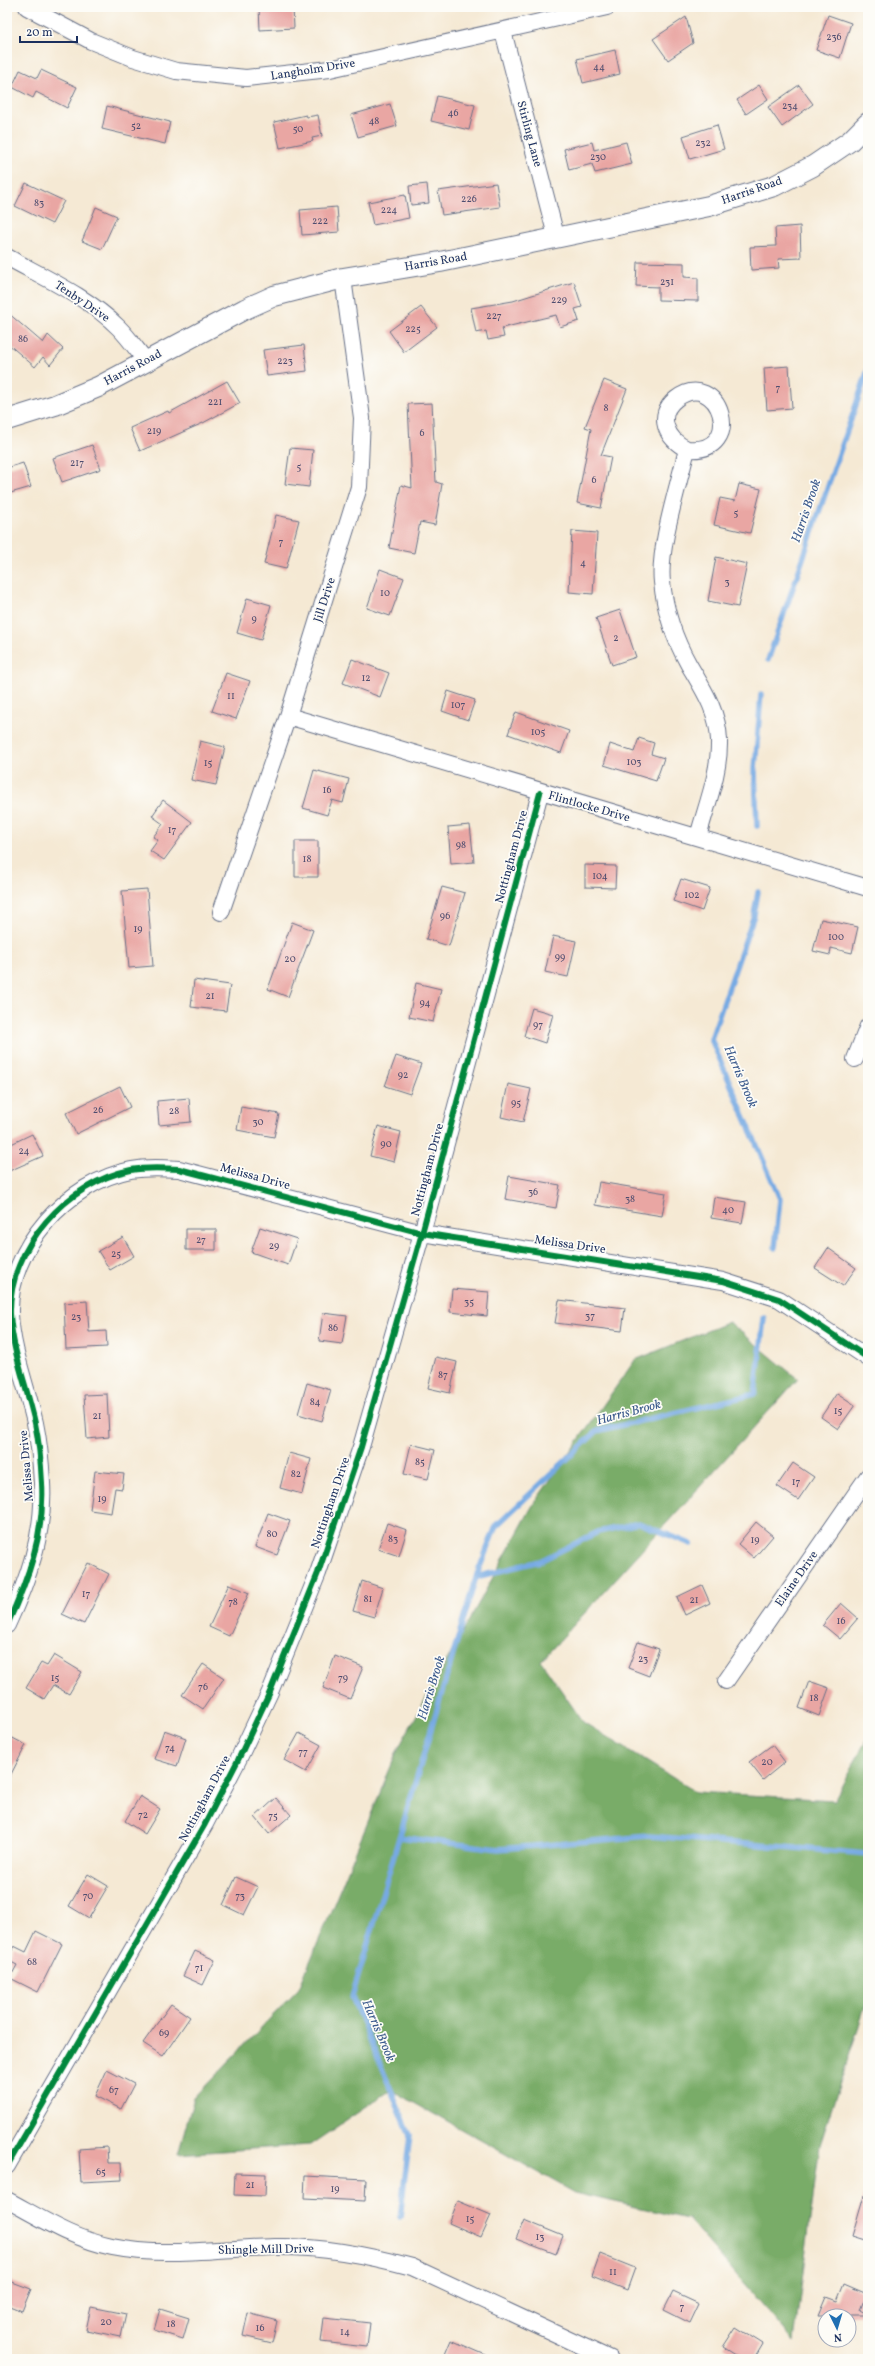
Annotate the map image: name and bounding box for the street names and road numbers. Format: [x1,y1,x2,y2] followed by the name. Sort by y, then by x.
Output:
[270,55,357,85] street label: Langholm Drive
[512,99,546,169] street label: Stirling Lane
[719,173,785,209] street label: Harris Road
[403,249,469,275] street label: Harris Road
[51,278,113,327] street label: Tenby Drive
[101,346,165,390] street label: Harris Road
[310,575,340,625] street label: Jill Drive
[546,788,632,826] street label: Flintlocke Drive
[492,808,532,905] street label: Nottingham Drive
[408,1121,448,1218] street label: Nottingham Drive
[218,1160,292,1194] street label: Melissa Drive
[533,1232,607,1258] street label: Melissa Drive
[16,1429,38,1502] street label: Melissa Drive
[308,1455,354,1551] street label: Nottingham Drive
[772,1548,822,1610] street label: Elaine Drive
[175,1753,235,1845] street label: Nottingham Drive
[218,2241,314,2259] street label: Shingle Mill Drive

